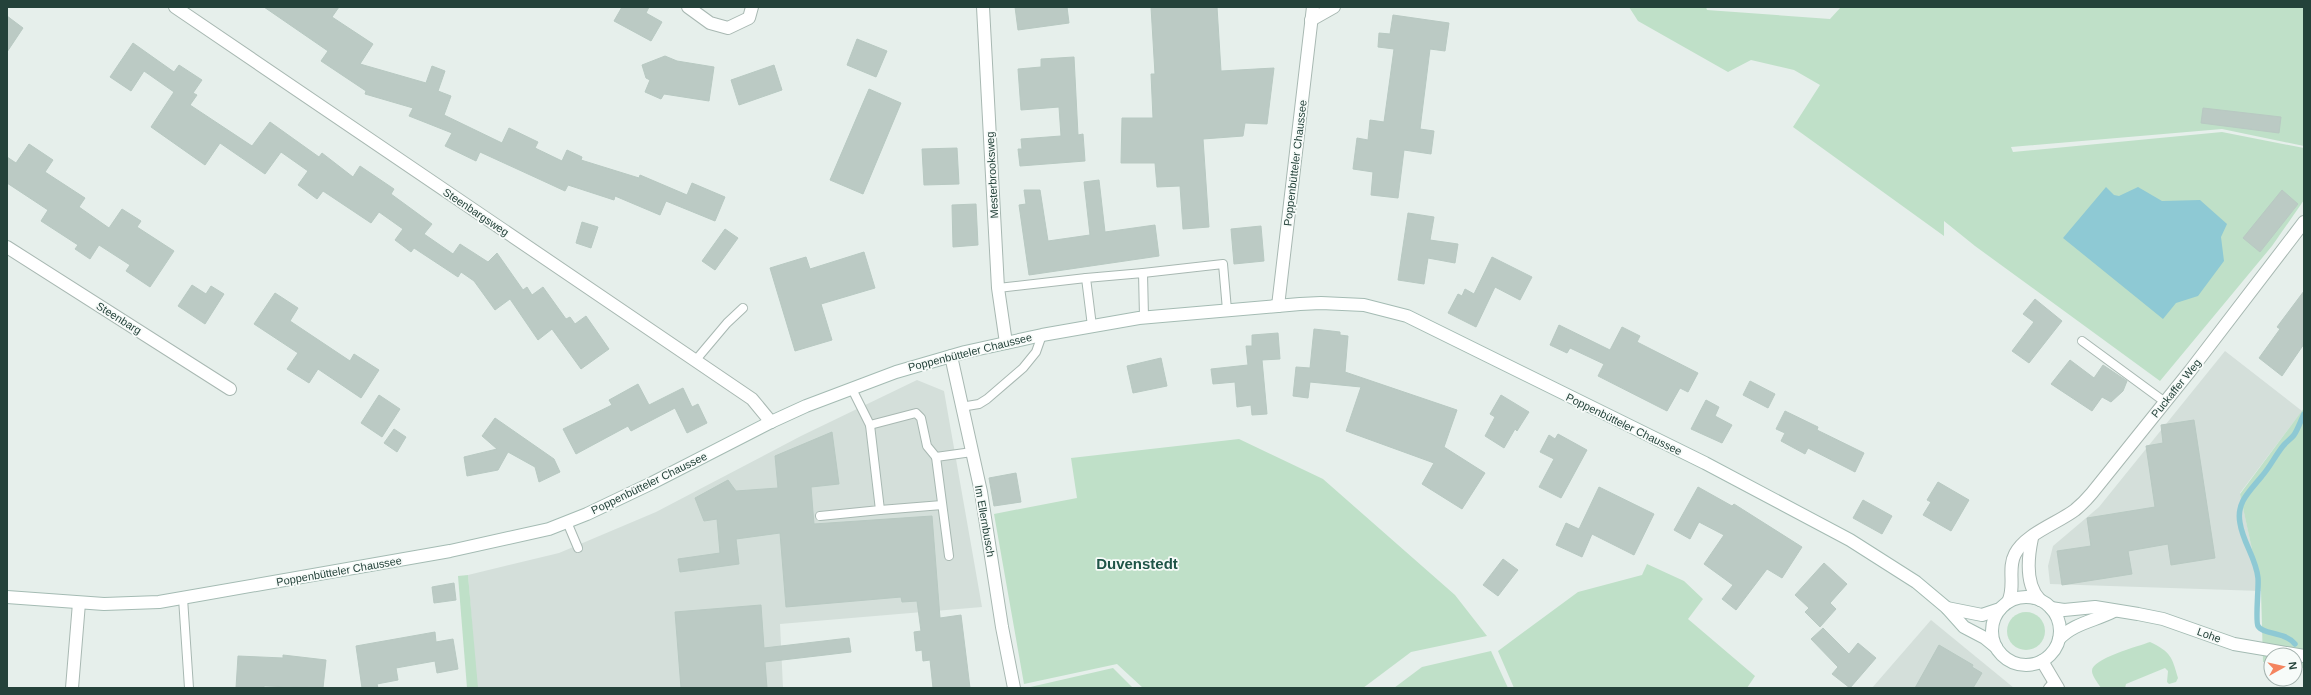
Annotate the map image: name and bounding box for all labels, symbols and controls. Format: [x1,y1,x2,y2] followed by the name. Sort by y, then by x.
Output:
[1281,99,1309,227] street label: Poppenbütteler Chaussee
[984,131,1000,219] street label: Mesterbrooksweg
[441,186,511,238] street label: Steenbargsweg
[94,299,144,337] street label: Steenbarg
[907,331,1033,373] street label: Poppenbütteler Chaussee
[2149,356,2203,420] street label: Puckaffer Weg
[1564,391,1684,457] street label: Poppenbütteler Chaussee
[589,450,709,516] street label: Poppenbütteler Chaussee
[973,484,997,558] street label: Im Ellernbusch
[275,554,403,588] street label: Poppenbütteler Chaussee
[1096,555,1178,572] district label: Duvenstedt
[2195,625,2223,645] street label: Lohe
[2263,647,2303,687] north arrow
[2286,661,2299,670] text: N

